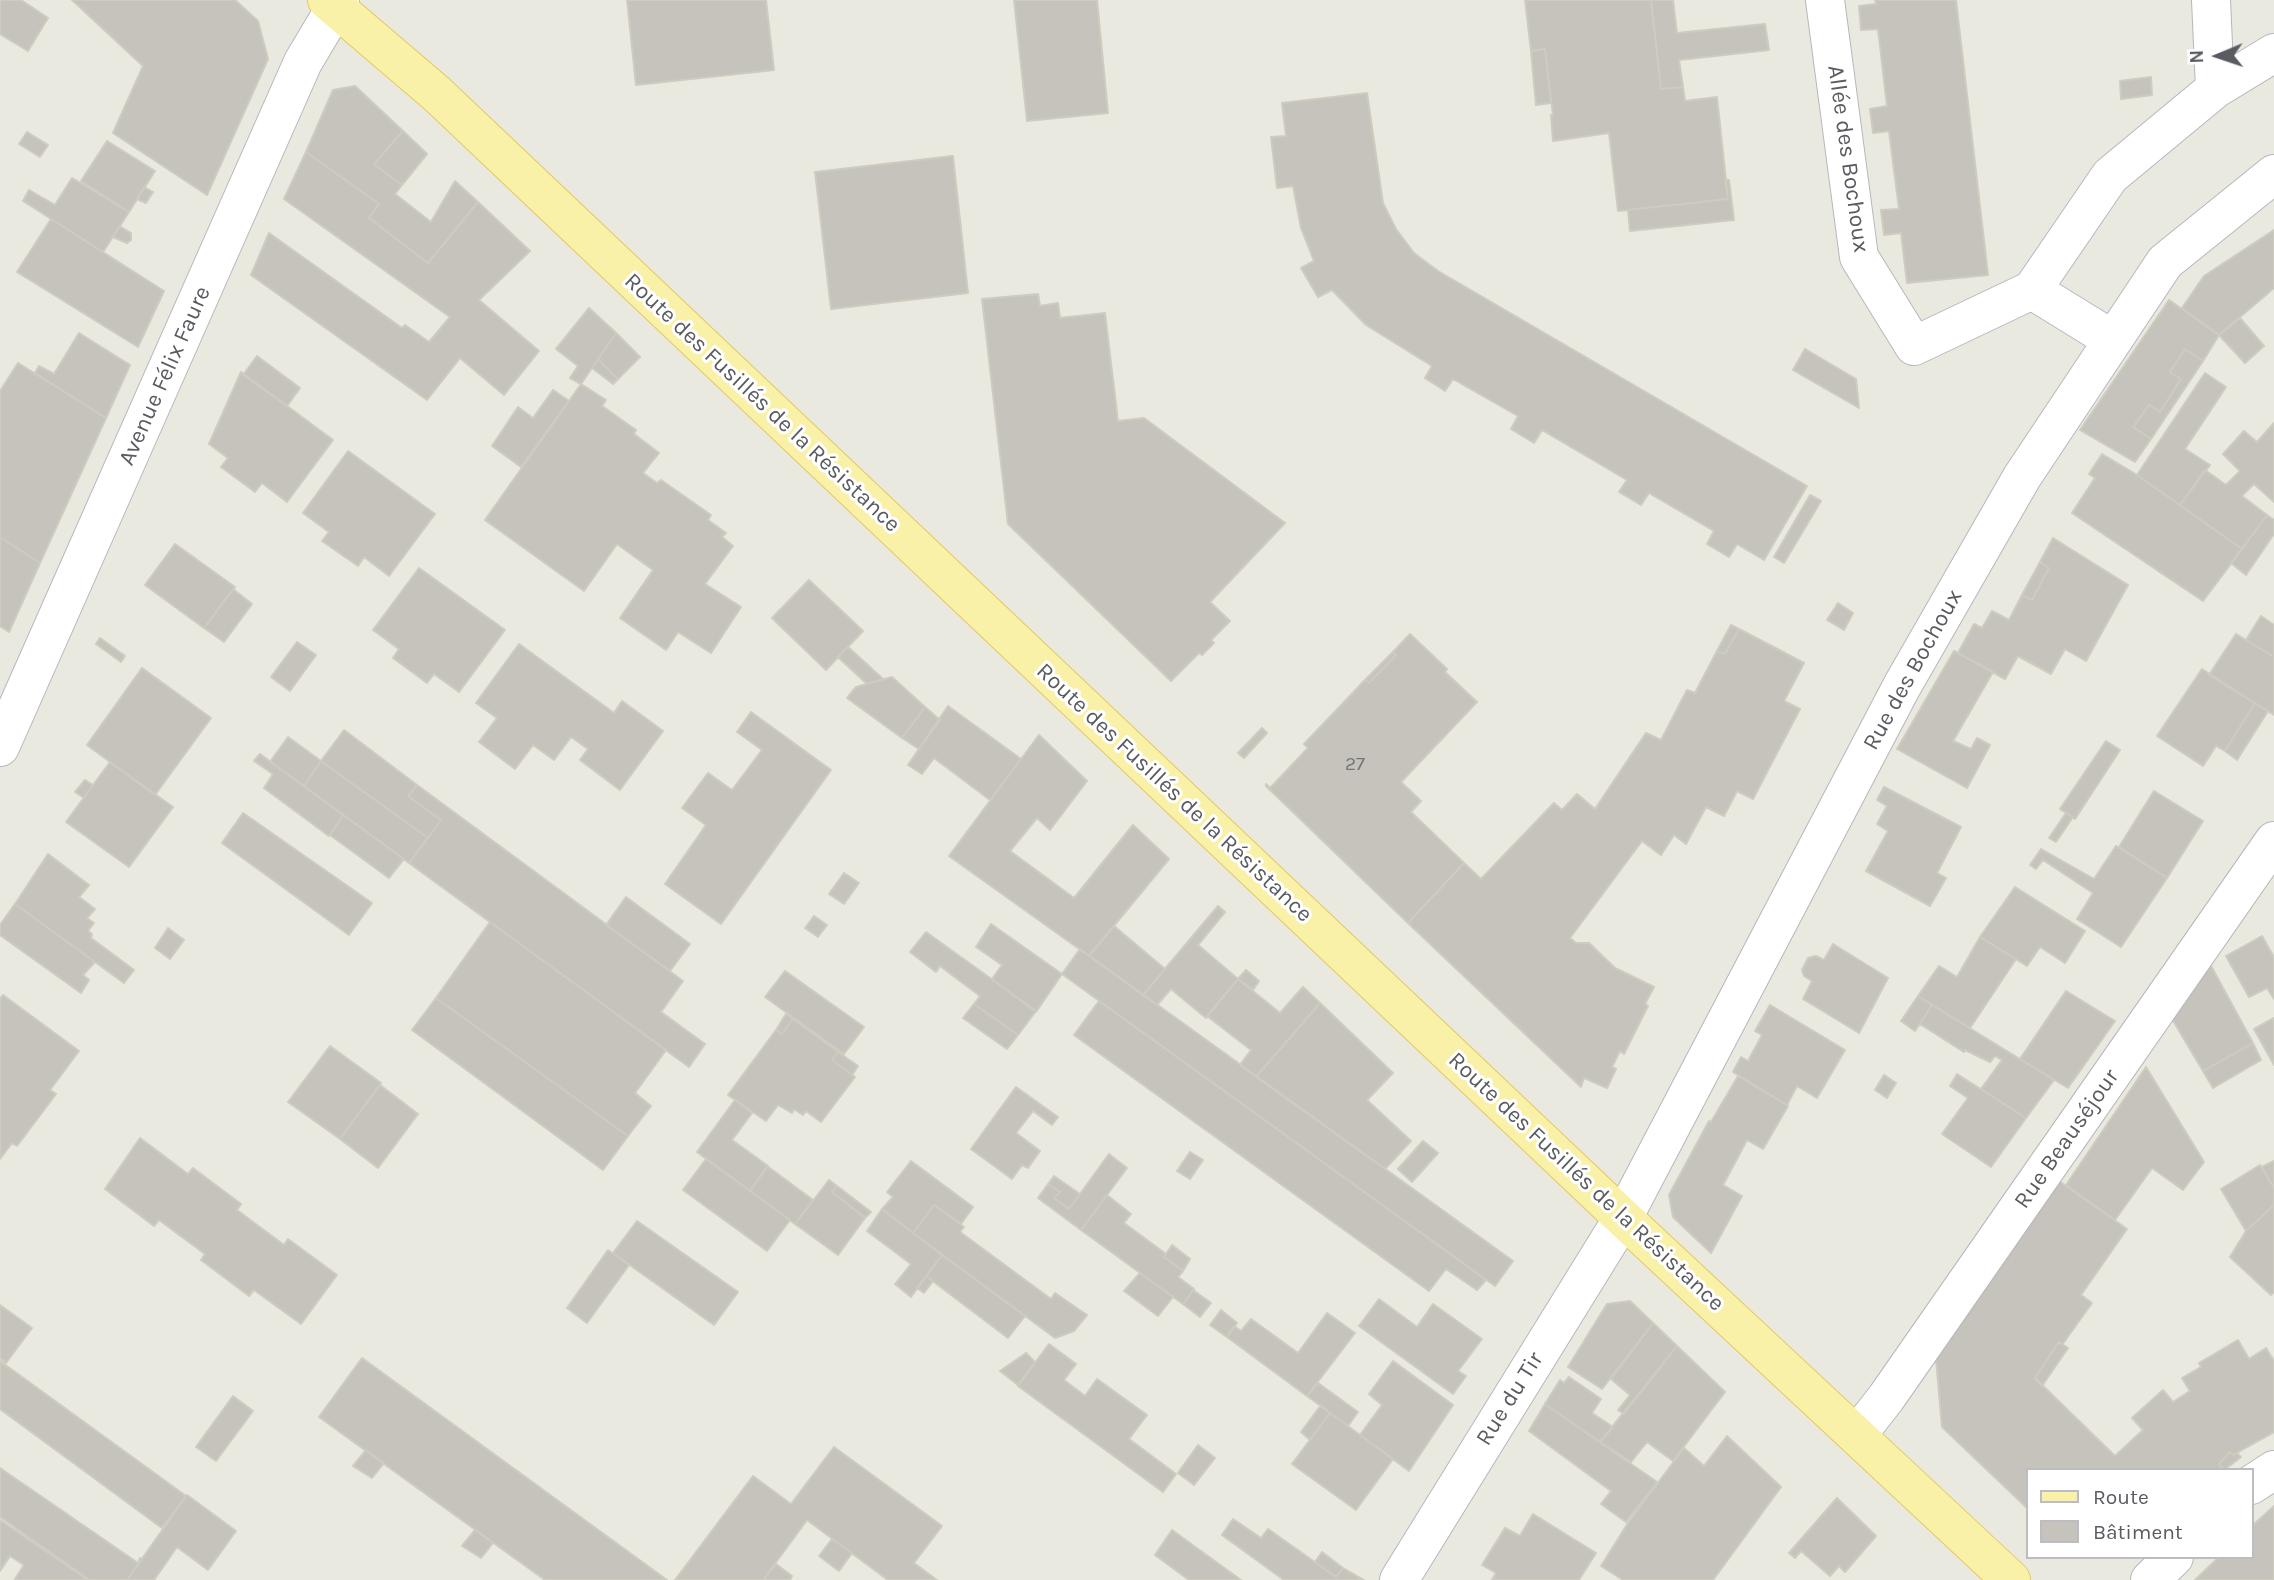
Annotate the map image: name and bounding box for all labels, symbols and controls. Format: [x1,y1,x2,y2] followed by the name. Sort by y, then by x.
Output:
[2183,21,2253,91] north arrow
[2186,50,2208,64] text: N
[1821,63,1875,255] street label: Allée des Bochoux
[618,268,906,538] street label: Route des Fusillés de la Résistance
[113,282,217,470] street label: Avenue Félix Faure
[1858,585,1968,755] street label: Rue des Bochoux
[1030,658,1318,928] street label: Route des Fusillés de la Résistance
[1345,754,1365,776] house number: 27
[1442,1047,1730,1317] street label: Route des Fusillés de la Résistance
[2009,1064,2125,1214] street label: Rue Beauséjour
[1470,1347,1550,1451] street label: Rue du Tir
[2025,1468,2253,1559] legend
[2093,1485,2149,1509] text: Route
[2093,1520,2183,1544] text: Bâtiment

